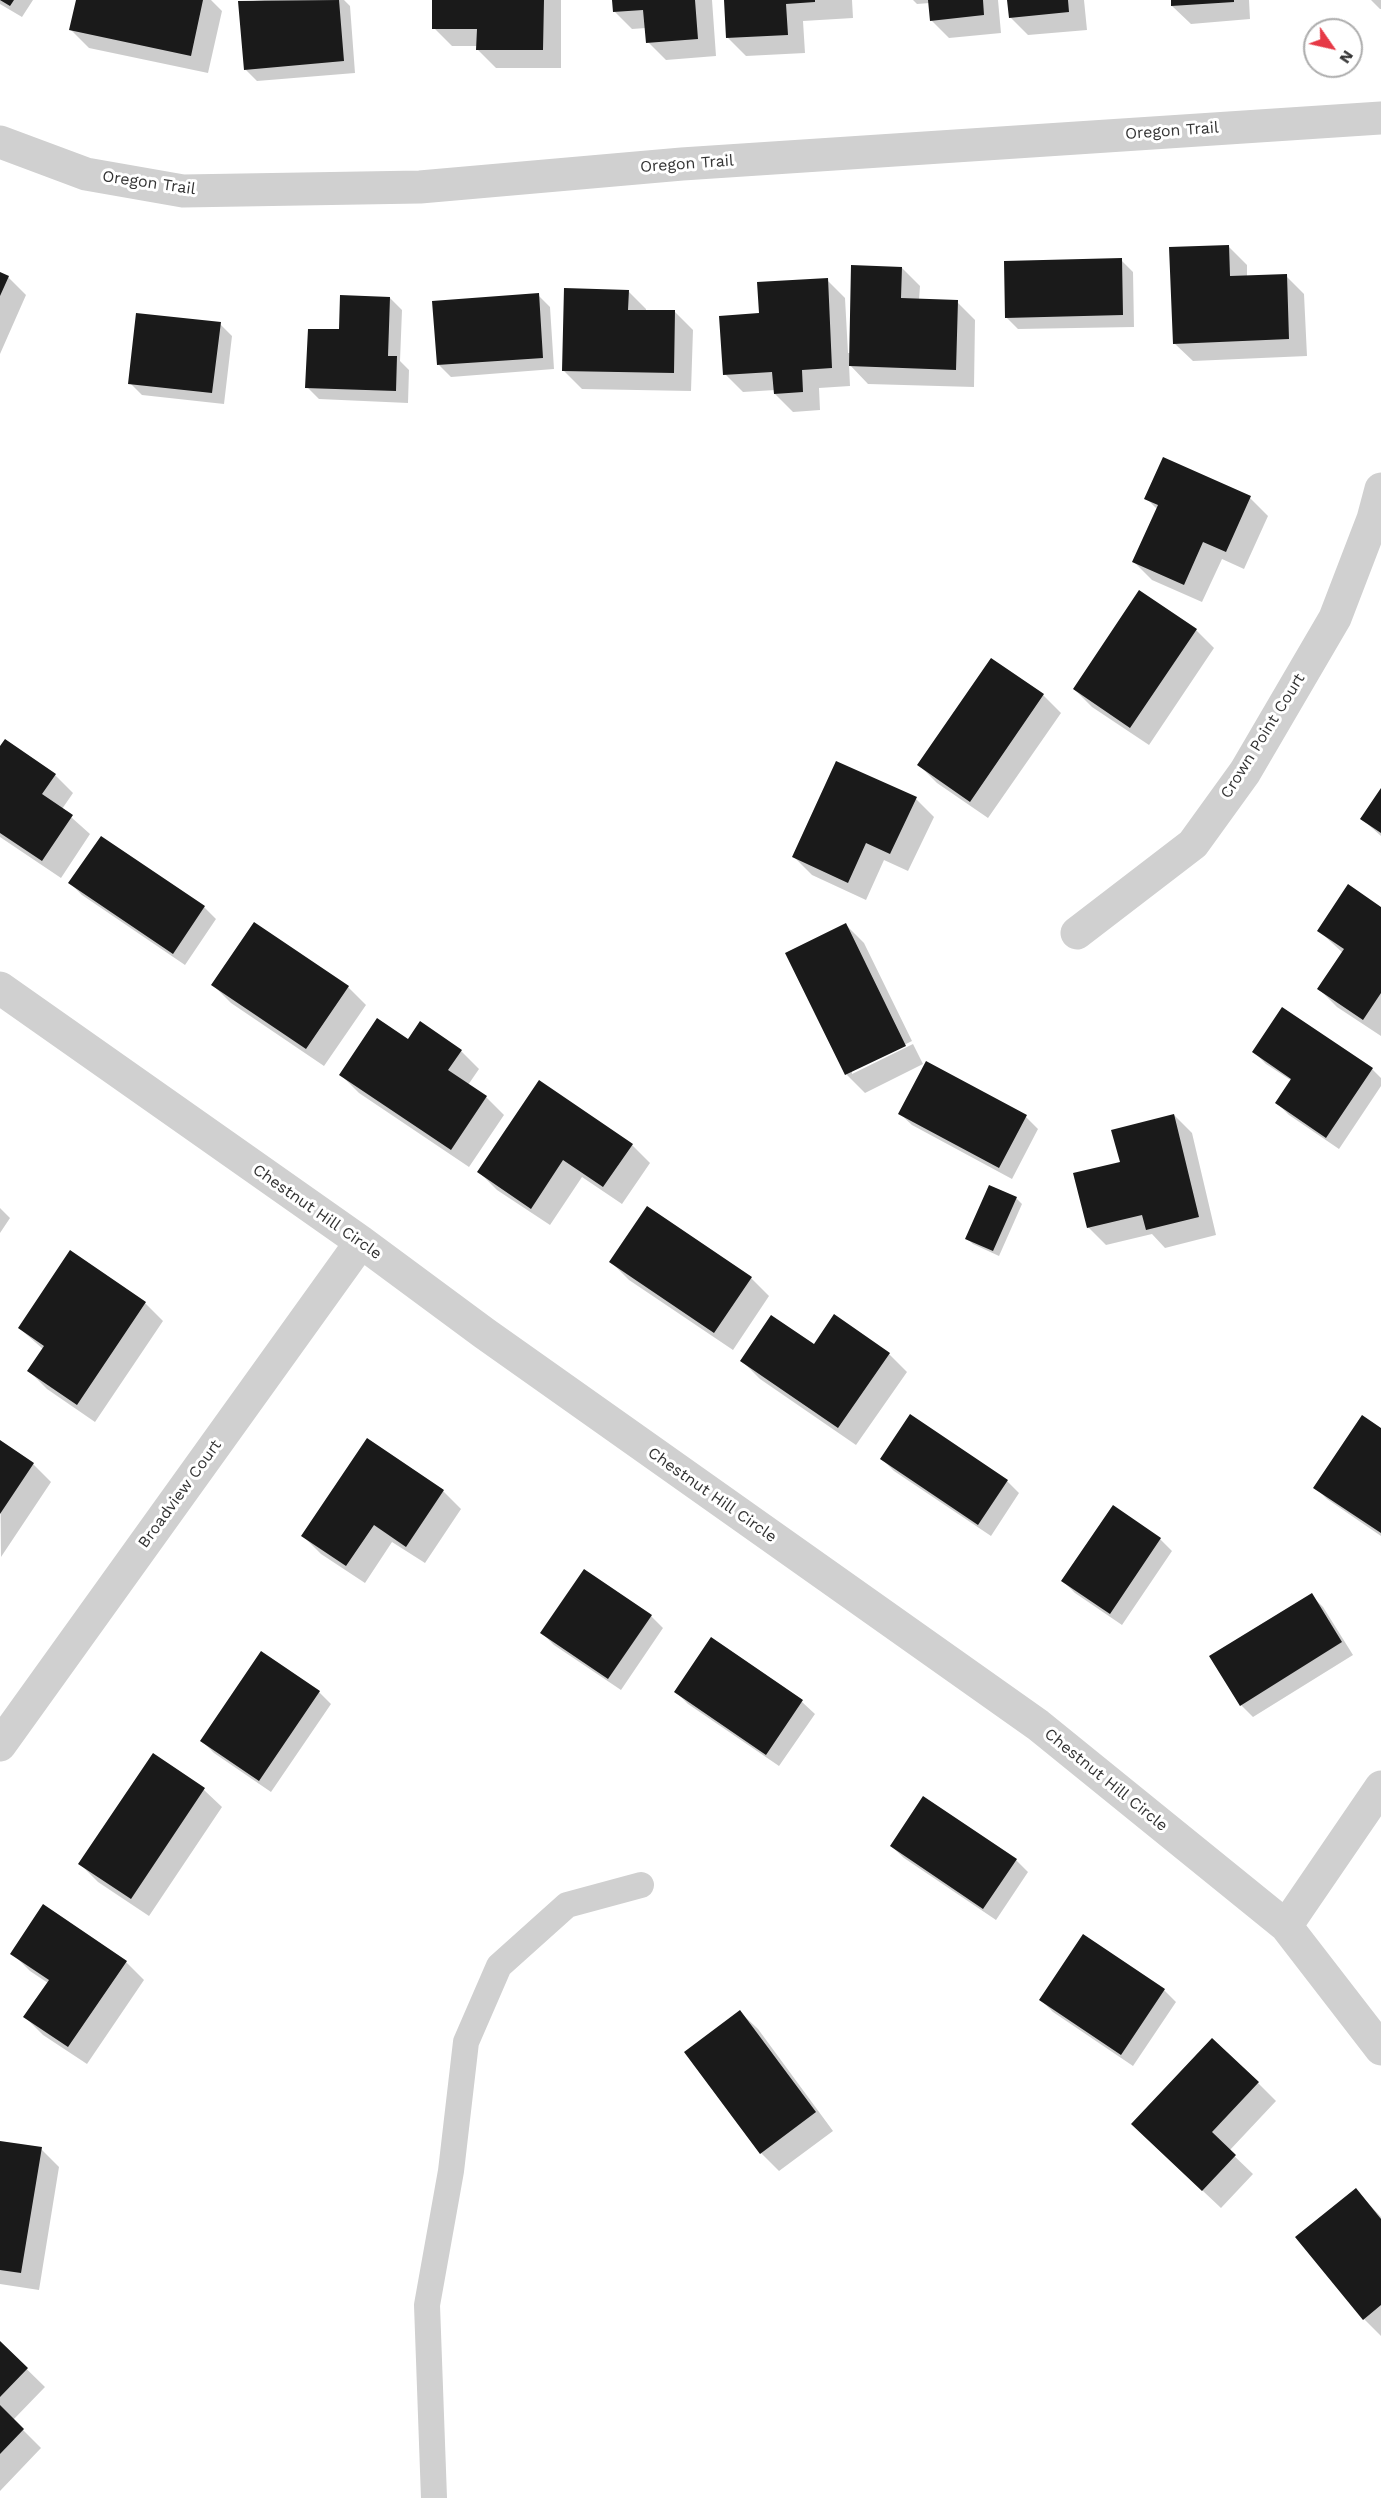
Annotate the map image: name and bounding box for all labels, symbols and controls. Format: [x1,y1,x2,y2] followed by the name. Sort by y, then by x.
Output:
[1303,18,1363,78] north arrow
[1335,47,1358,67] text: N
[1124,118,1220,144] street label: Oregon Trail
[639,151,735,177] street label: Oregon Trail
[101,167,197,199] street label: Oregon Trail
[1217,670,1309,802] street label: Crown Point Court
[249,1160,385,1264] street label: Chestnut Hill Circle
[134,1436,226,1552] street label: Broadview Court
[644,1443,780,1547] street label: Chestnut Hill Circle
[1040,1724,1172,1836] street label: Chestnut Hill Circle

